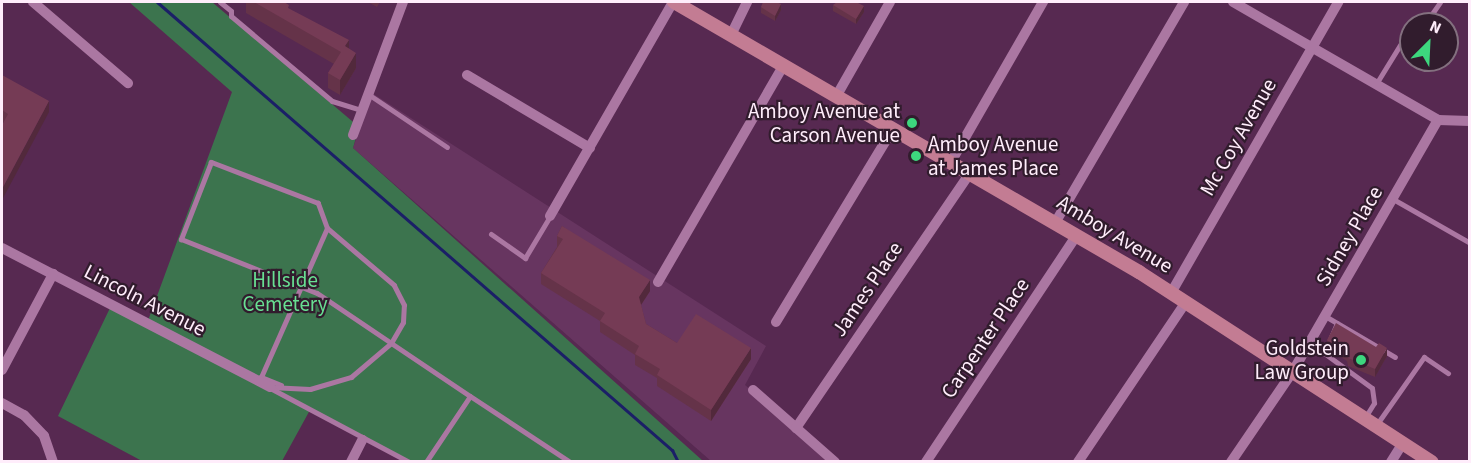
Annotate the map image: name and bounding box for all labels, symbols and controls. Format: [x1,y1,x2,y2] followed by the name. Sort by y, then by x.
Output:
[1399,12,1459,72] north arrow
[1426,15,1445,40] text: N
[1194,74,1282,200] street label: Mc Coy Avenue
[748,98,900,148] place label: Amboy Avenue at Carson Avenue
[905,116,919,130] marker: Amboy Avenue at Carson Avenue
[928,131,1058,181] place label: Amboy Avenue at James Place
[909,149,923,163] marker: Amboy Avenue at James Place
[1310,181,1388,291] street label: Sidney Place
[1053,190,1177,278] street label: Amboy Avenue
[826,237,908,341] street label: James Place
[80,259,210,341] street label: Lincoln Avenue
[243,267,327,317] park label: Hillside Cemetery
[936,273,1034,403] street label: Carpenter Place
[1254,335,1349,385] place label: Goldstein Law Group
[1354,353,1368,367] marker: Goldstein Law Group

